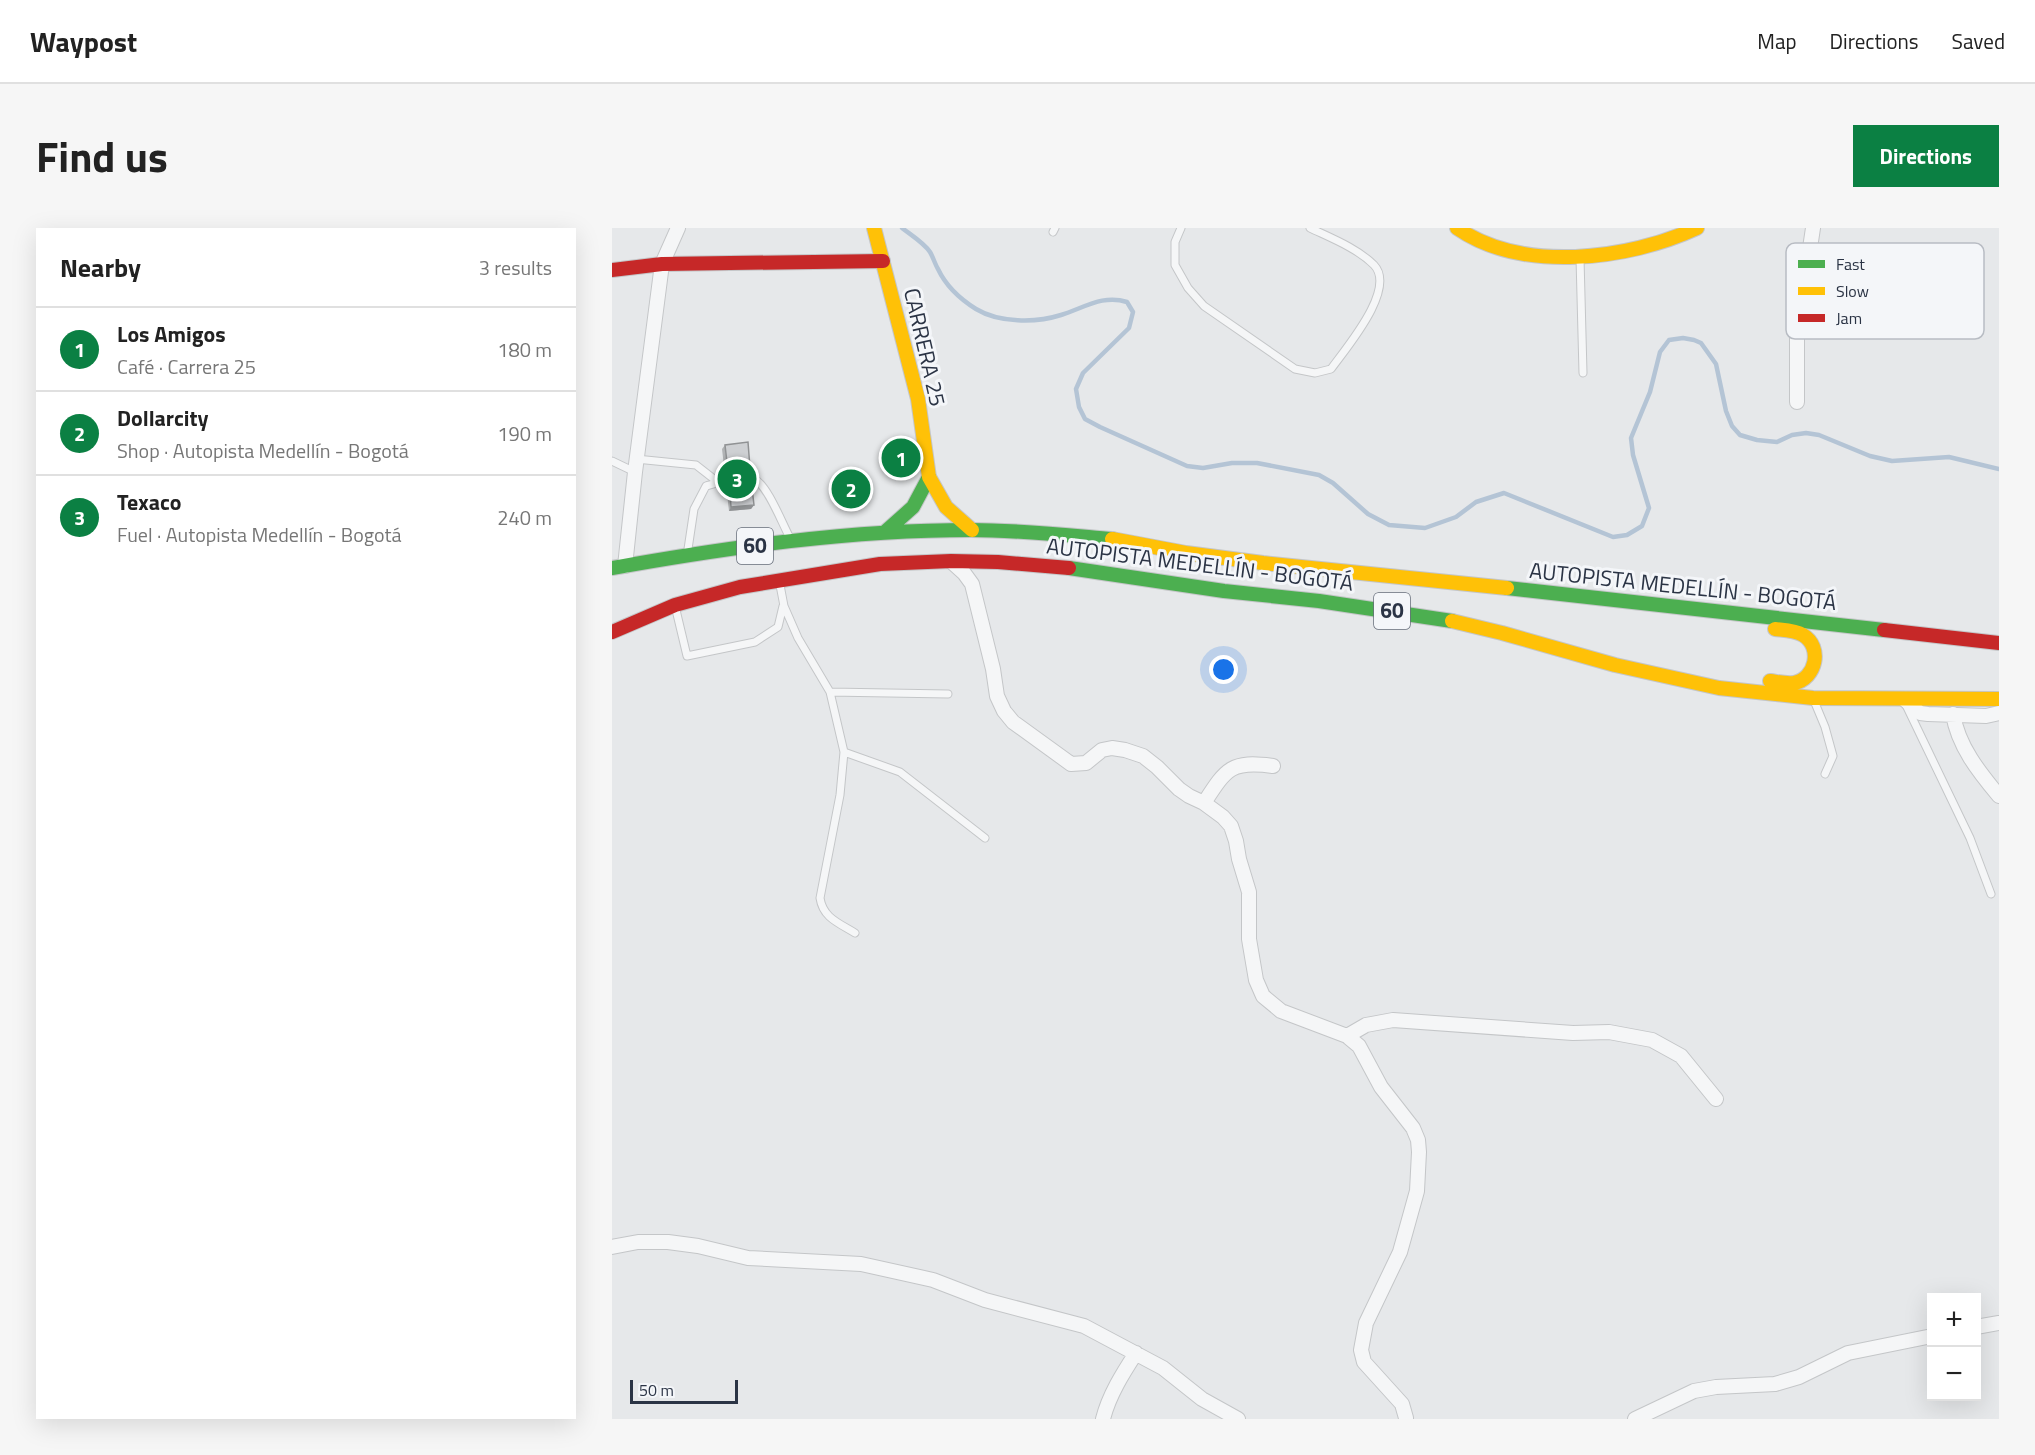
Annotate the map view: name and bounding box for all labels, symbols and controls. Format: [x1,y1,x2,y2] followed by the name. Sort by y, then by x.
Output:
[30,20,137,63] text: Waypost
[1757,25,1797,57] text: Map
[1830,25,1919,57] text: Directions
[1952,25,2005,57] text: Saved
[36,124,168,188] text: Find us
[1853,125,1999,187] button: Directions
[1786,243,1984,339] legend
[60,248,141,287] text: Nearby
[479,252,552,283] text: 3 results
[1836,252,1865,276] text: Fast
[1836,279,1869,303] text: Slow
[895,285,955,409] street label: CARRERA 25
[1836,306,1862,330] text: Jam
[117,317,226,351] text: Los Amigos
[74,334,85,365] text: 1
[497,334,552,365] text: 180 m
[117,351,256,382] text: Café · Carrera 25
[117,401,209,435] text: Dollarcity
[74,418,85,449] text: 2
[497,418,552,449] text: 190 m
[117,435,409,466] text: Shop · Autopista Medellín - Bogotá
[882,436,920,480] pin: 1
[718,456,756,502] pin: 3
[832,466,870,512] pin: 2
[117,485,181,519] text: Texaco
[74,502,85,533] text: 3
[497,502,552,533] text: 240 m
[117,519,402,550] text: Fuel · Autopista Medellín - Bogotá
[737,528,773,564] road number: 60
[1045,528,1355,600] street label: AUTOPISTA MEDELLÍN - BOGOTÁ
[1528,553,1838,619] street label: AUTOPISTA MEDELLÍN - BOGOTÁ
[1374,593,1410,629] road number: 60
[1209,655,1238,684] your location
[1927,1293,1981,1401] map controls
[1927,1293,1981,1347] button: +
[1927,1347,1981,1401] button: −
[630,1377,738,1404] scale bar
[639,1378,674,1402] text: 50 m

